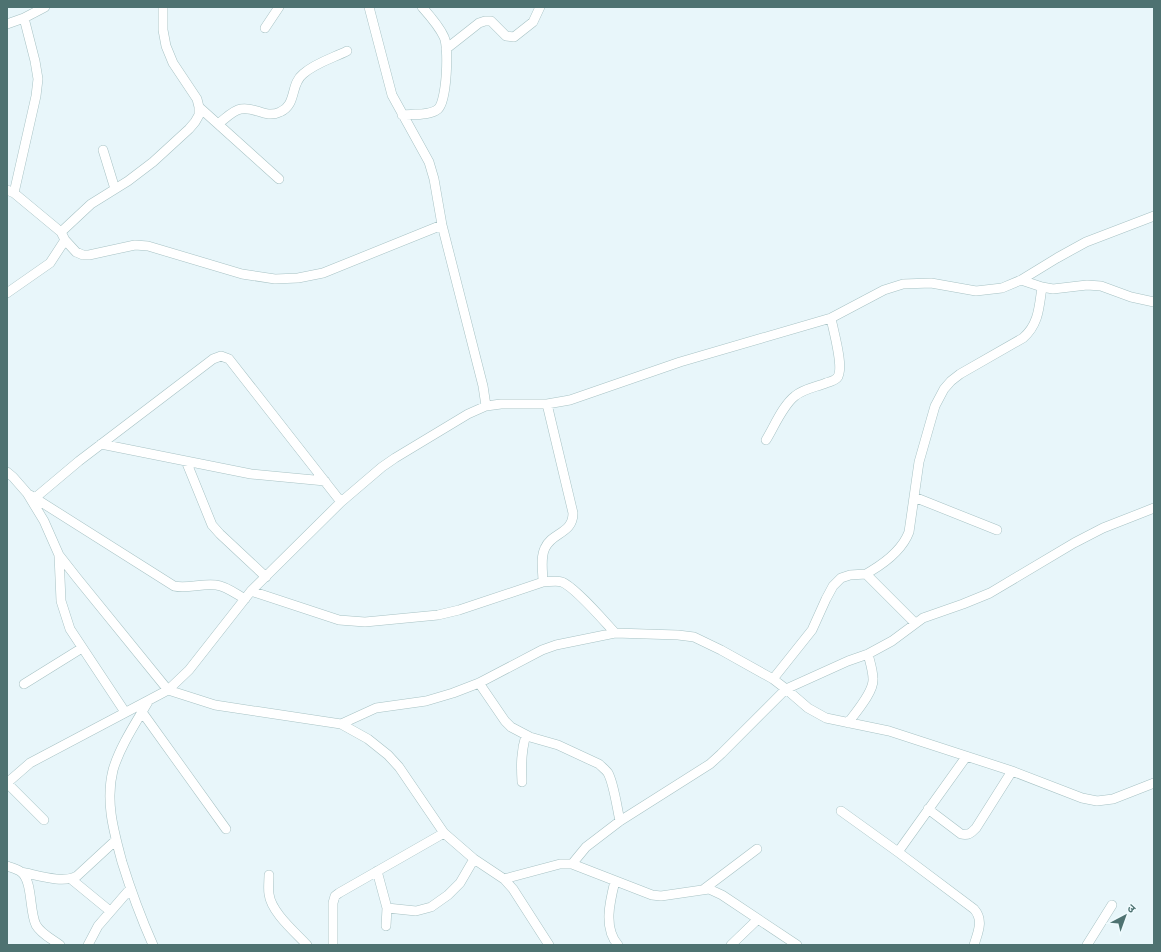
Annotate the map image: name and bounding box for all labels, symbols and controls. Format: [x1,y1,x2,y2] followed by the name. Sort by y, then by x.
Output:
[1105,896,1145,936] north arrow
[1125,901,1139,916] text: उ

